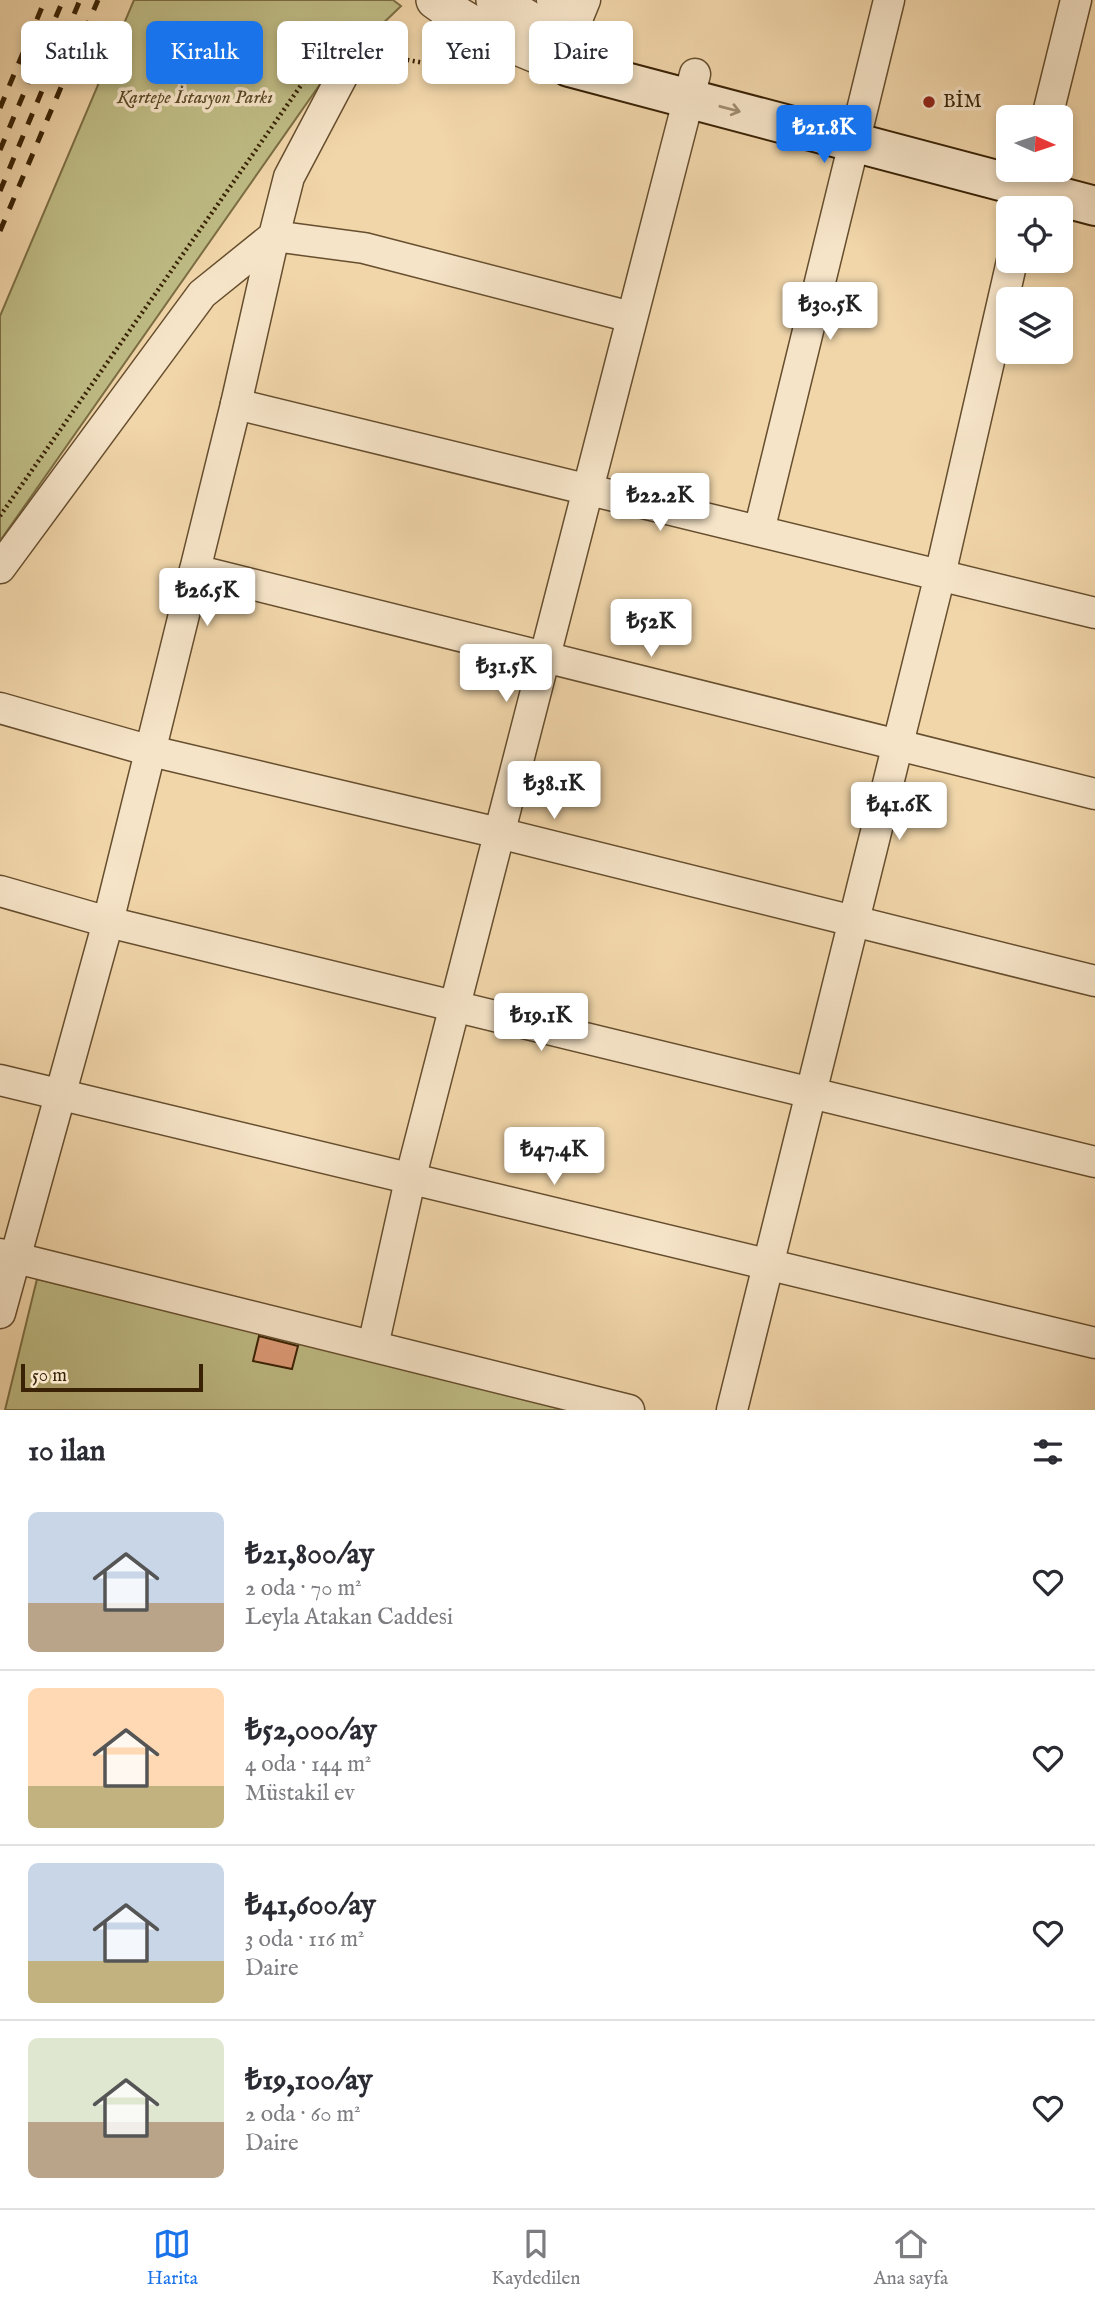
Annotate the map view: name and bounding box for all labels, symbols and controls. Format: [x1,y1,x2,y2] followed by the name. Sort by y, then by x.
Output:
[21,21,132,84] chip: Satılık
[146,21,263,84] chip: Kiralık
[277,21,408,84] chip: Filtreler
[422,21,515,84] chip: Yeni
[529,21,633,84] chip: Daire
[116,85,273,110] park label: Kartepe İstasyon Parkı
[943,90,982,114] place label: BİM
[921,94,937,110] marker: BİM
[718,103,741,116] one-way arrow
[996,105,1073,182] north arrow
[996,105,1073,364] map controls
[767,106,881,165] pin: ₺21.8K
[792,113,856,142] text: ₺21.8K
[996,196,1073,273] button: locate
[773,282,887,342] pin: ₺30.5K
[996,287,1073,364] button: layers
[799,290,861,319] text: ₺30.5K
[603,474,717,533] pin: ₺22.2K
[626,481,694,510] text: ₺22.2K
[150,568,264,628] pin: ₺26.5K
[175,576,239,605] text: ₺26.5K
[610,600,692,659] pin: ₺52K
[627,607,675,636] text: ₺52K
[449,644,563,704] pin: ₺31.5K
[476,652,536,681] text: ₺31.5K
[497,762,611,821] pin: ₺38.1K
[524,769,584,798] text: ₺38.1K
[842,782,956,842] pin: ₺41.6K
[867,790,931,819] text: ₺41.6K
[484,993,598,1053] pin: ₺19.1K
[510,1001,572,1030] text: ₺19.1K
[497,1128,611,1187] pin: ₺47.4K
[520,1135,588,1164] text: ₺47.4K
[21,1361,203,1393] scale bar
[32,1364,67,1388] text: 50 m
[28,1433,106,1471] text: 10 ilan
[1029,1433,1067,1471] icon: filters
[245,1536,374,1574] text: ₺21,800/ay
[84,1540,168,1624] icon: home
[1029,1563,1067,1601] icon: heart
[245,1574,362,1603] text: 2 oda · 70 m²
[245,1603,453,1632] text: Leyla Atakan Caddesi
[245,1712,377,1750] text: ₺52,000/ay
[84,1716,168,1800] icon: home
[1029,1739,1067,1777] icon: heart
[245,1750,371,1779] text: 4 oda · 144 m²
[245,1779,355,1808] text: Müstakil ev
[245,1887,376,1925] text: ₺41,600/ay
[84,1891,168,1975] icon: home
[1029,1914,1067,1952] icon: heart
[245,1925,364,1954] text: 3 oda · 116 m²
[245,1954,299,1983] text: Daire
[245,2062,373,2100] text: ₺19,100/ay
[84,2066,168,2150] icon: home
[1029,2089,1067,2127] icon: heart
[245,2100,361,2129] text: 2 oda · 60 m²
[245,2129,299,2158] text: Daire
[147,2225,198,2291] tab: Harita
[492,2225,580,2291] tab: Kaydedilen
[874,2225,948,2291] tab: Ana sayfa

